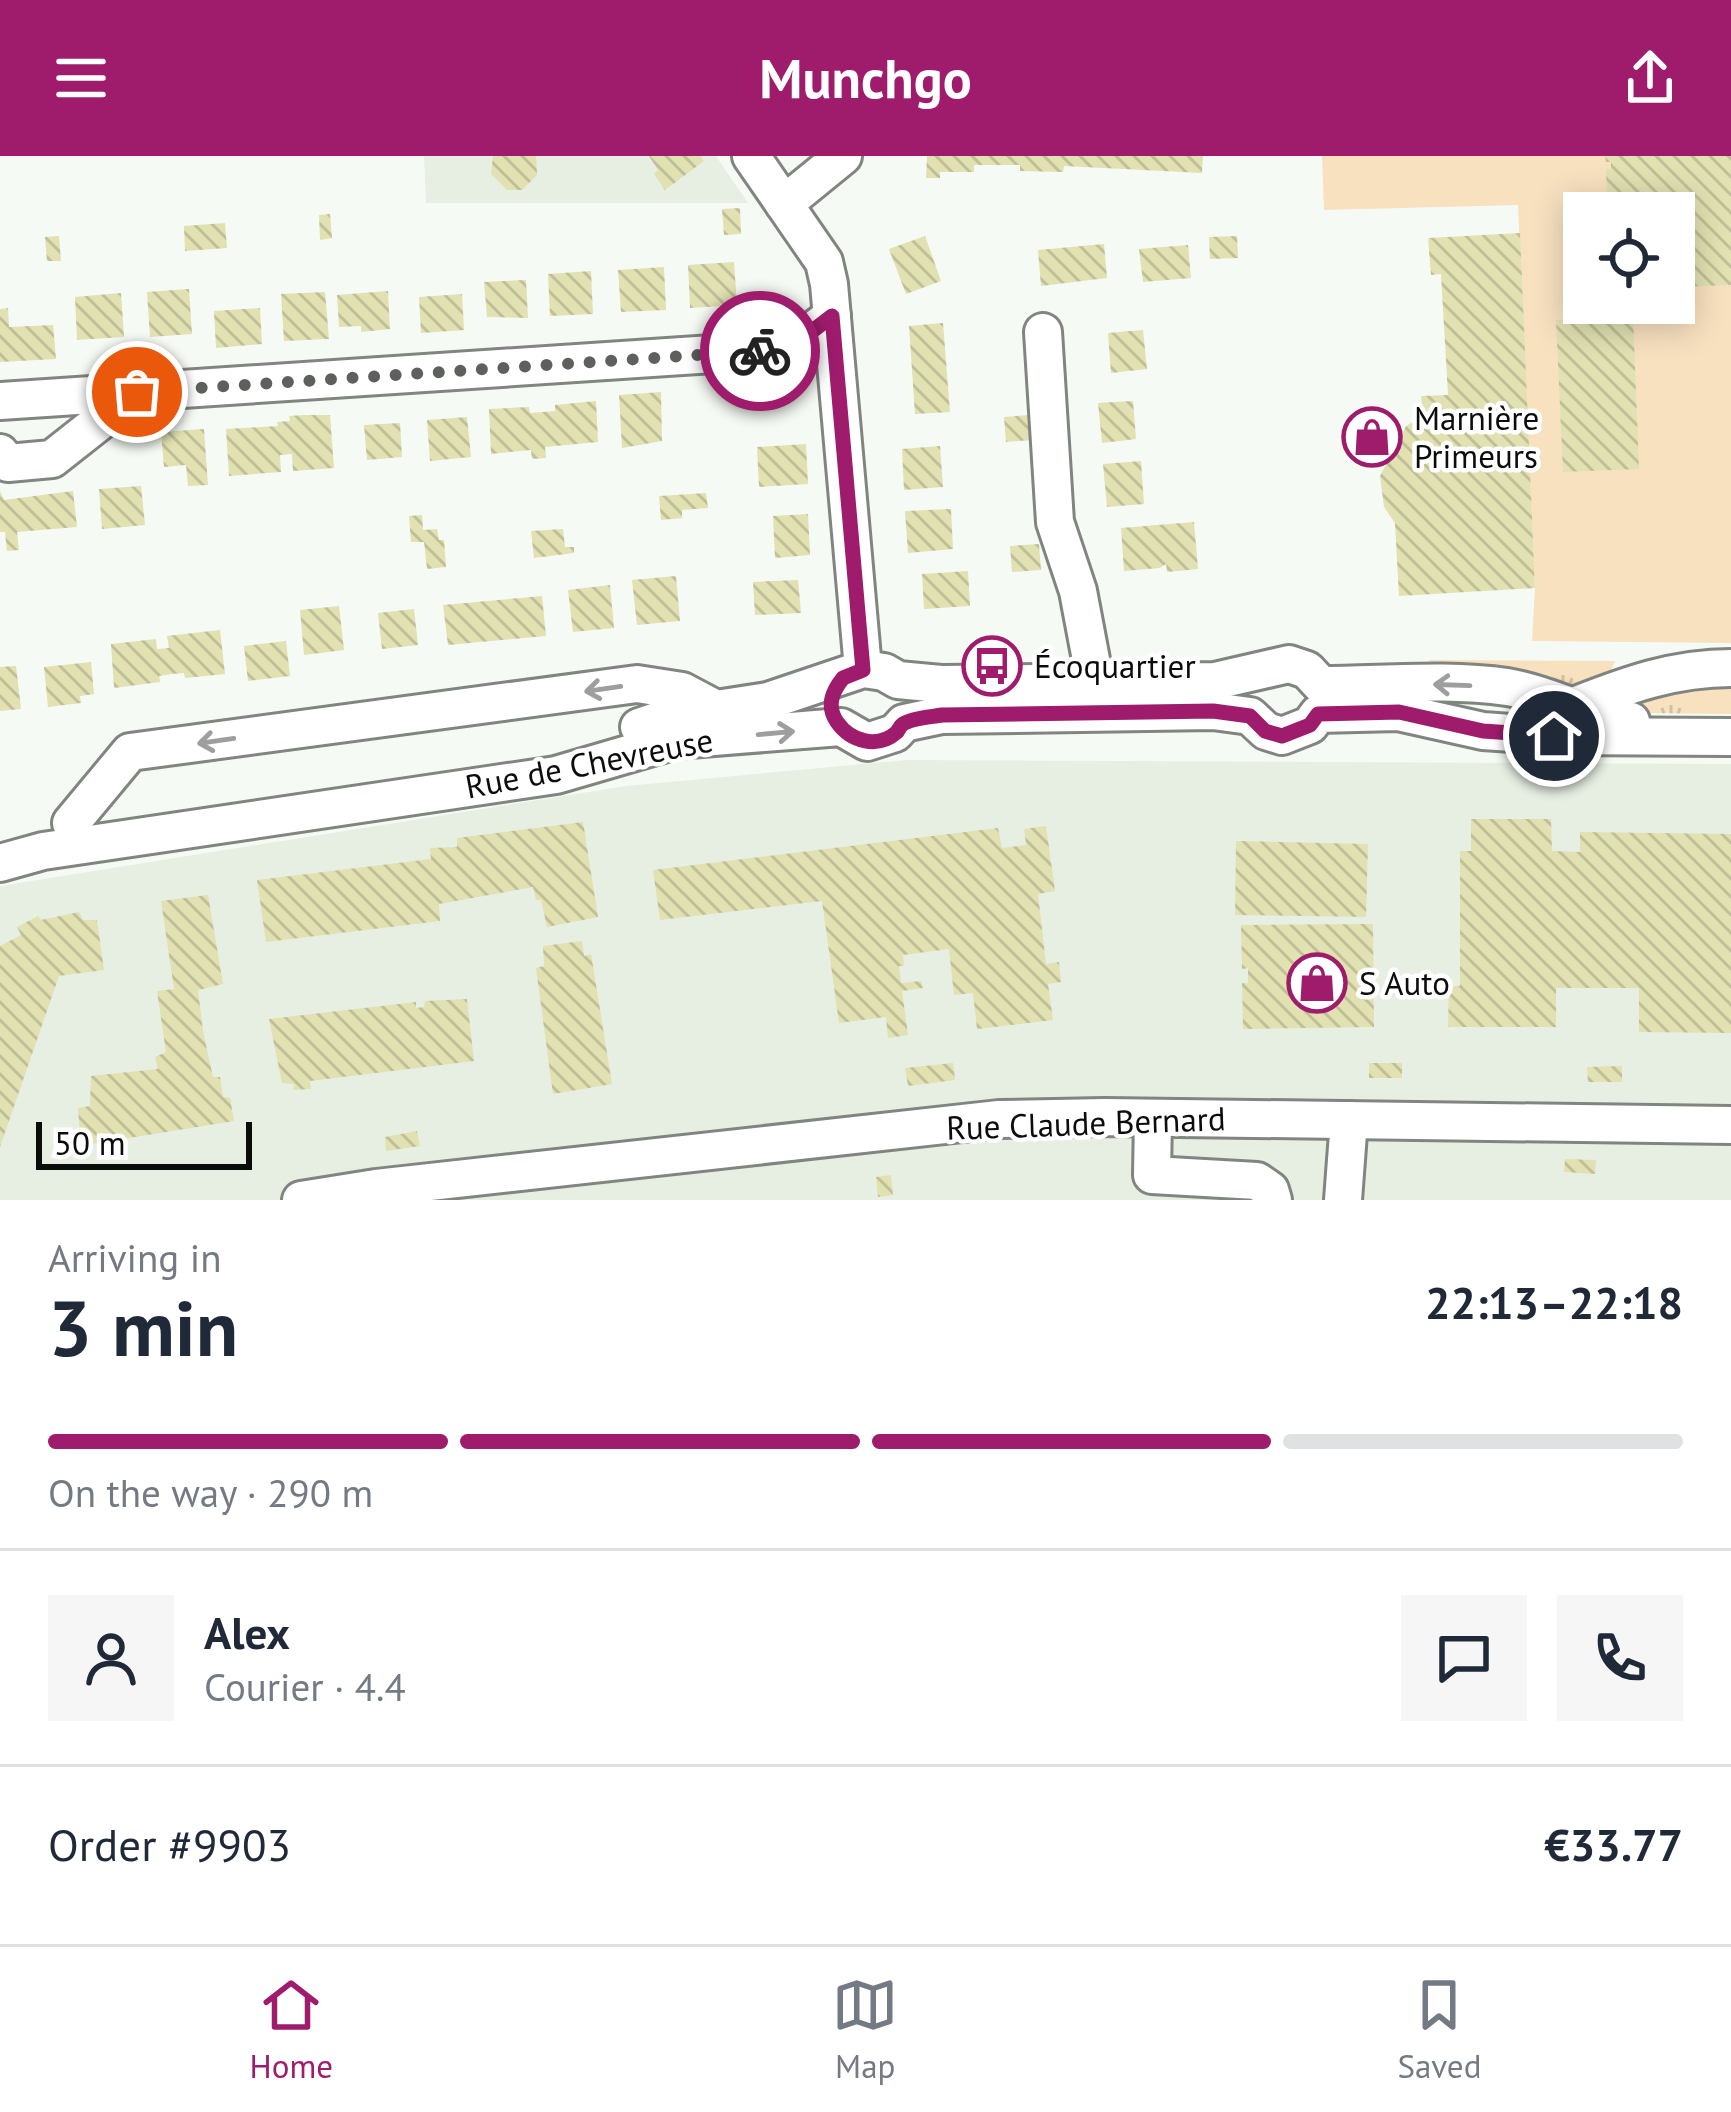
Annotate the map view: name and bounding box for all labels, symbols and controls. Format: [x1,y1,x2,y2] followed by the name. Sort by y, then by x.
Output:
[759,43,972,113] text: Munchgo
[48,45,114,111] icon: menu
[1617,45,1683,111] icon: share
[1563,192,1695,324] map controls
[1563,192,1695,324] button: locate
[700,291,820,411] courier
[727,318,793,384] icon: bike
[86,341,188,443] pin
[104,359,170,425] icon: bag
[1414,396,1539,477] place label: Marnière Primeurs
[1341,406,1403,468] shop icon: Marnière Primeurs
[961,635,1023,697] bus stop icon: Écoquartier
[1034,644,1196,687] place label: Écoquartier
[1433,674,1472,697] one-way arrow
[584,678,623,700] one-way arrow
[1503,685,1605,787] pin
[1521,703,1587,769] icon: home
[461,717,716,808] street label: Rue de Chevreuse
[756,721,795,744] one-way arrow
[197,730,236,752] one-way arrow
[1286,952,1348,1014] shop icon: S Auto
[1359,961,1450,1004] place label: S Auto
[946,1096,1226,1149] street label: Rue Claude Bernard
[36,1116,252,1169] scale bar
[54,1121,126,1164] text: 50 m
[48,1232,222,1283] text: Arriving in
[1425,1273,1683,1331] text: 22:13–22:18
[48,1277,238,1378] text: 3 min
[48,1467,373,1518] text: On the way · 290 m
[48,1595,174,1721] button: person
[1401,1595,1527,1721] button: chat
[1557,1595,1683,1721] button: phone
[204,1603,290,1661] text: Alex
[204,1661,406,1712] text: Courier · 4.4
[48,1815,291,1873] text: Order #9903
[1544,1815,1683,1873] text: €33.77
[250,1972,333,2087] tab: Home
[832,1972,898,2087] tab: Map
[1397,1972,1481,2087] tab: Saved

